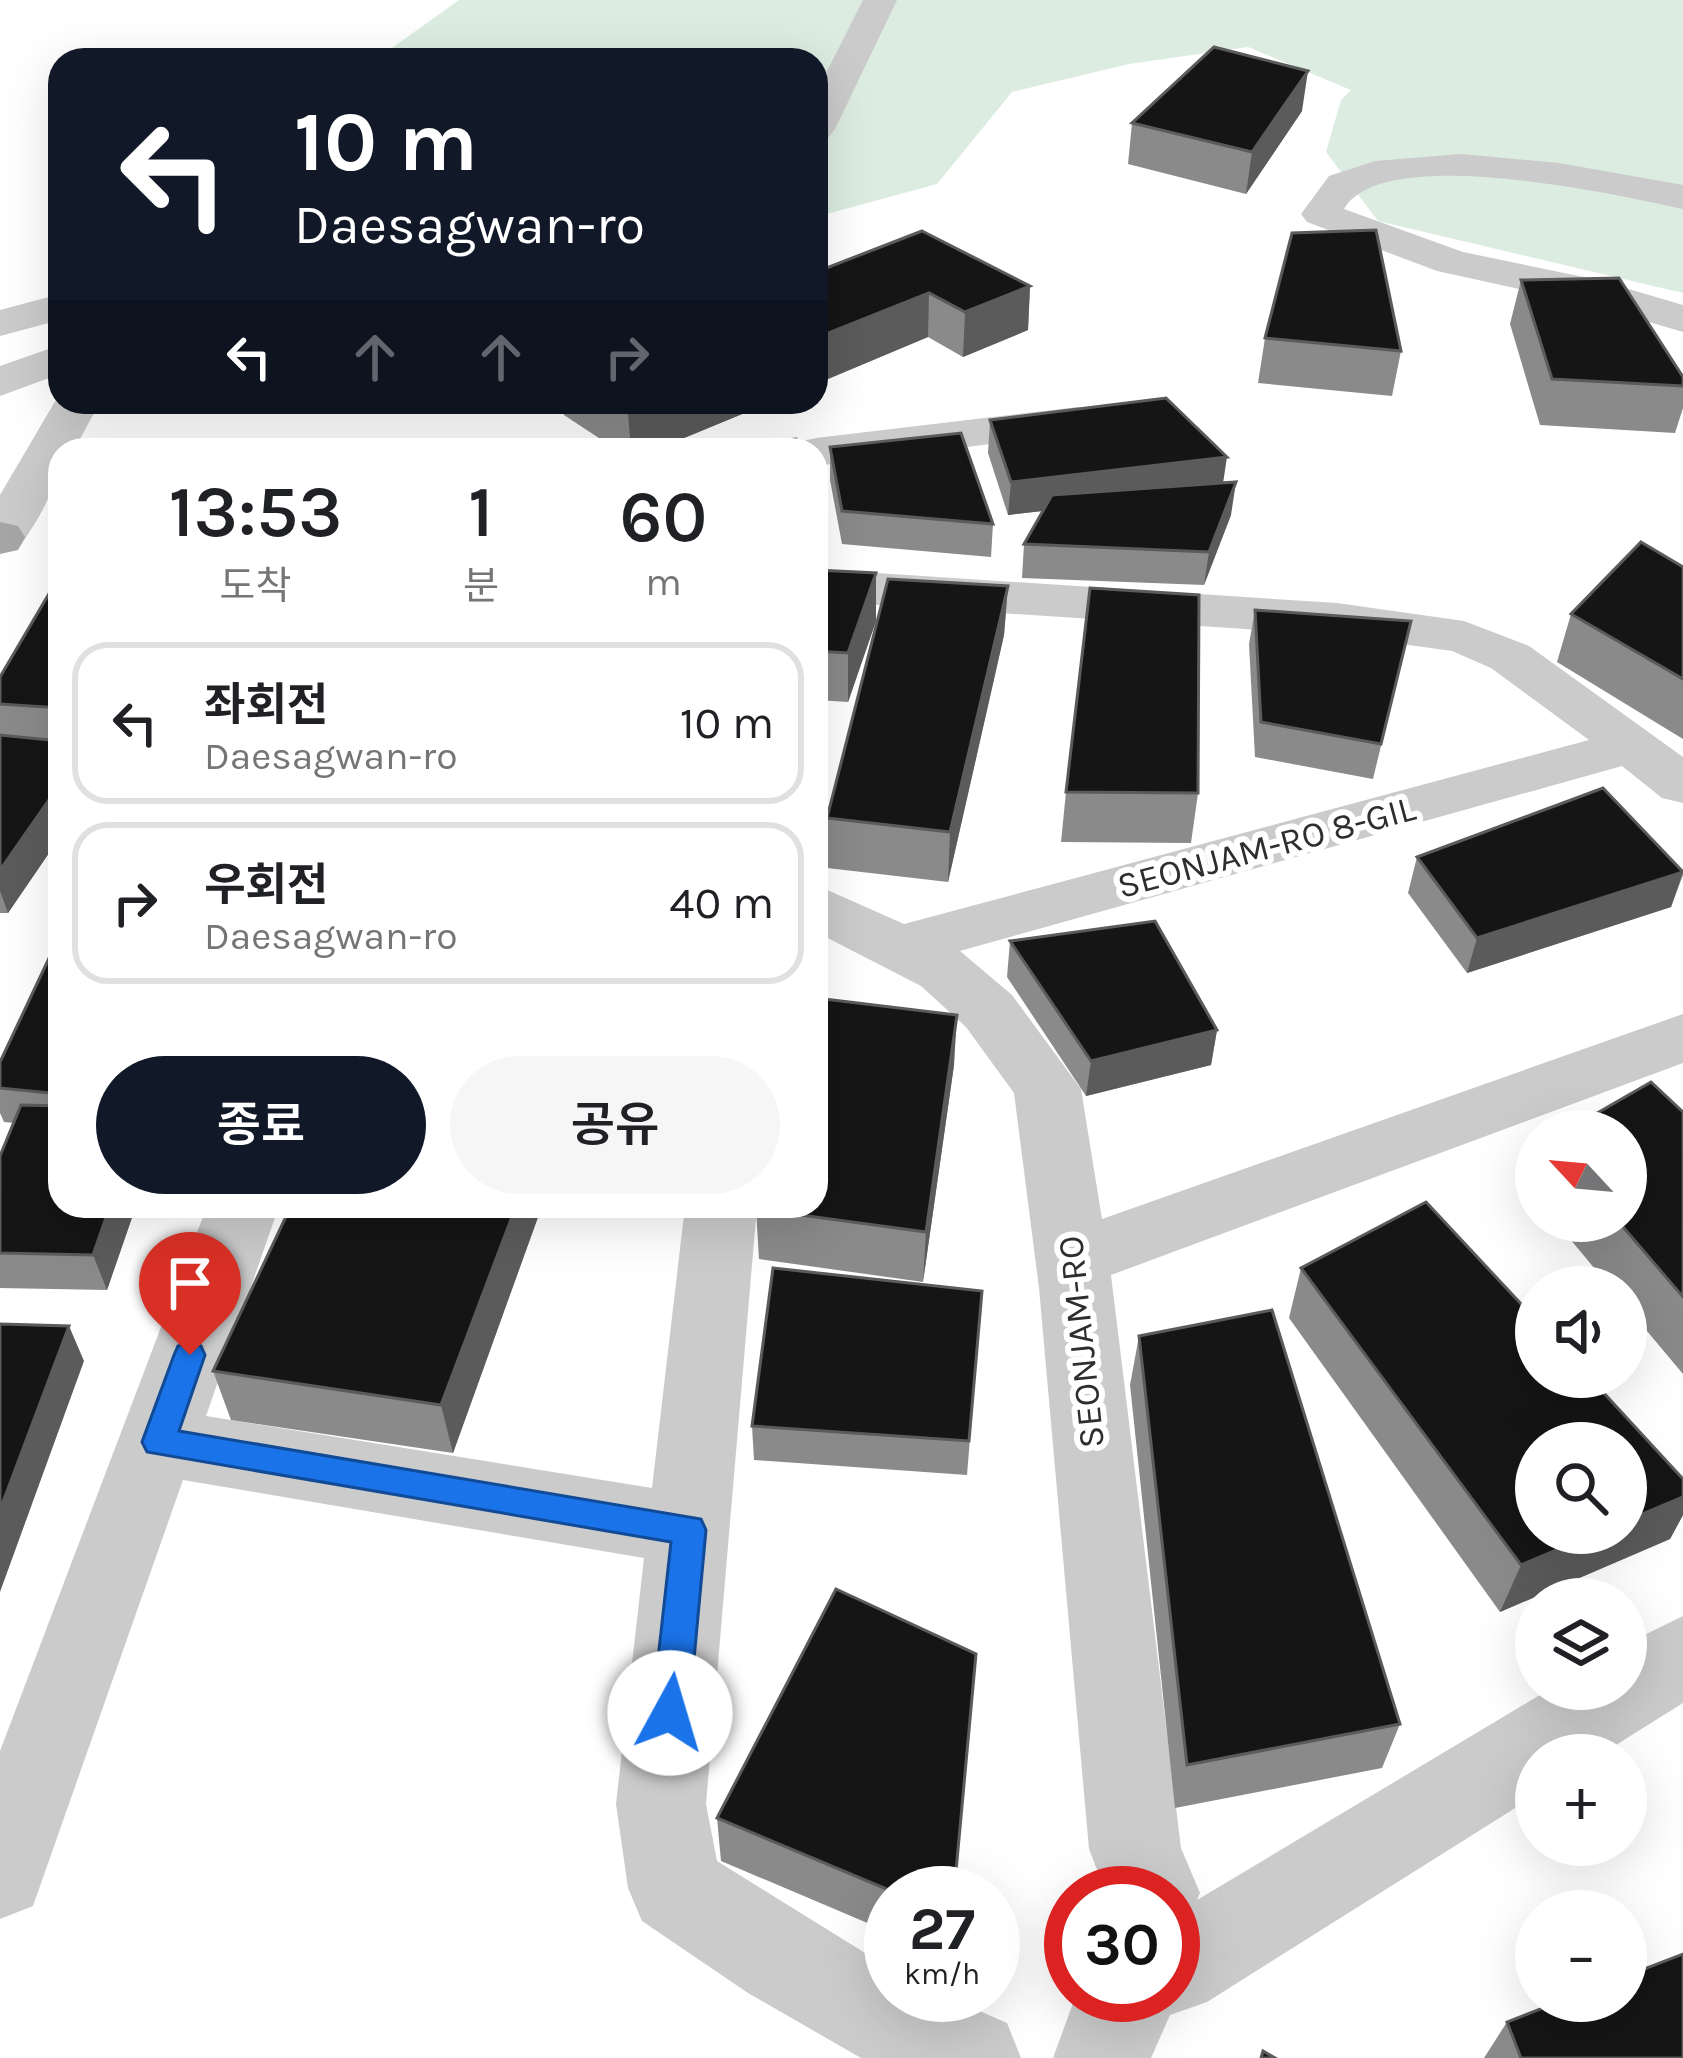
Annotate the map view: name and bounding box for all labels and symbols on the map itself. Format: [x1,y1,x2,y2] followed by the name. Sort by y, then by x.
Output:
[1113,787,1420,907] street label: SEONJAM-RO 8-GIL
[1515,1110,1647,1242] north arrow
[139,1232,241,1355] pin
[1049,1234,1113,1450] street label: SEONJAM-RO
[607,1650,733,1776] position arrow
[1044,1866,1200,2022] speed limit sign: 30

